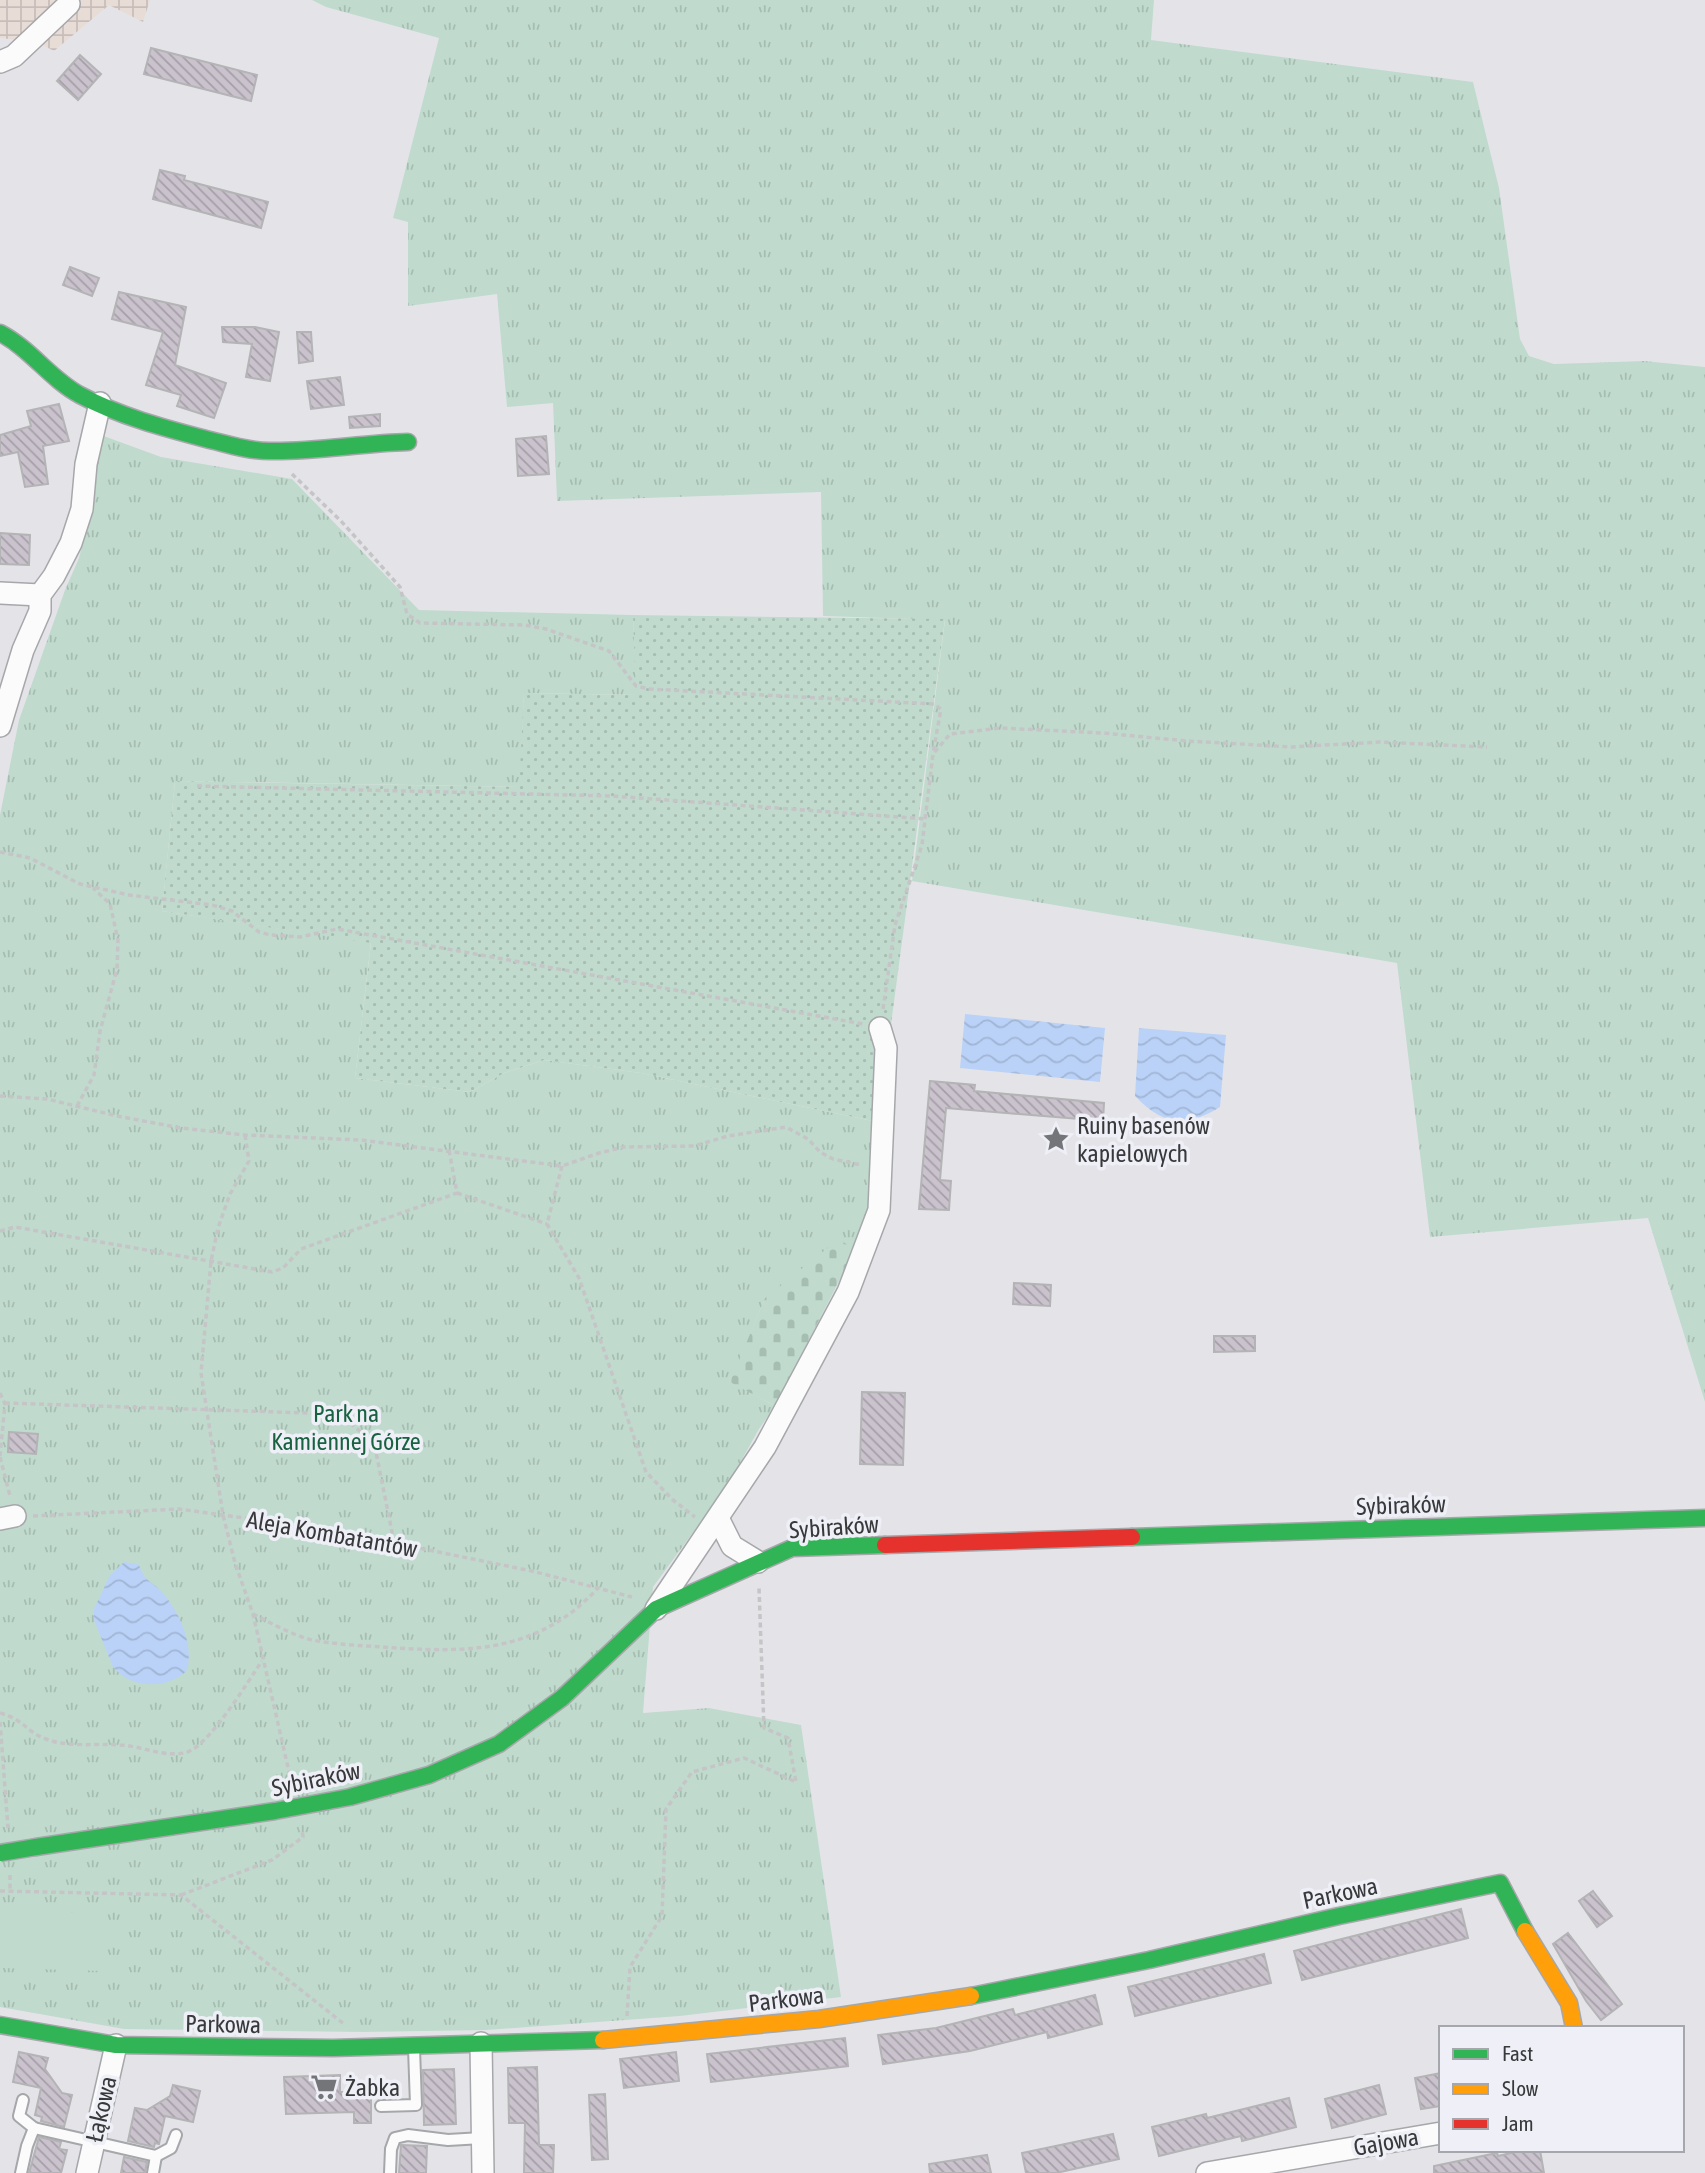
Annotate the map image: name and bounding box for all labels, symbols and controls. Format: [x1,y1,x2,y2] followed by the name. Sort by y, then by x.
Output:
[1077,1112,1210,1167] place label: Ruiny basenów kapielowych
[1041,1124,1071,1154] place icon: Ruiny basenów kapielowych
[271,1400,421,1455] park label: Park na Kamiennej Górze
[1356,1490,1446,1520] street label: Sybiraków
[245,1506,419,1562] street label: Aleja Kombatantów
[788,1510,880,1544] street label: Sybiraków
[269,1756,363,1802] street label: Sybiraków
[1300,1872,1380,1914] street label: Parkowa
[747,1981,825,2017] street label: Parkowa
[185,2010,261,2038] street label: Parkowa
[1439,2026,1684,2152] legend
[1502,2041,1533,2065] text: Fast
[309,2072,339,2102] supermarket icon: Żabka
[80,2073,122,2145] street label: Łąkowa
[345,2074,400,2101] place label: Żabka
[1502,2076,1539,2100] text: Slow
[1502,2111,1534,2135] text: Jam
[1351,2123,1421,2161] street label: Gajowa

